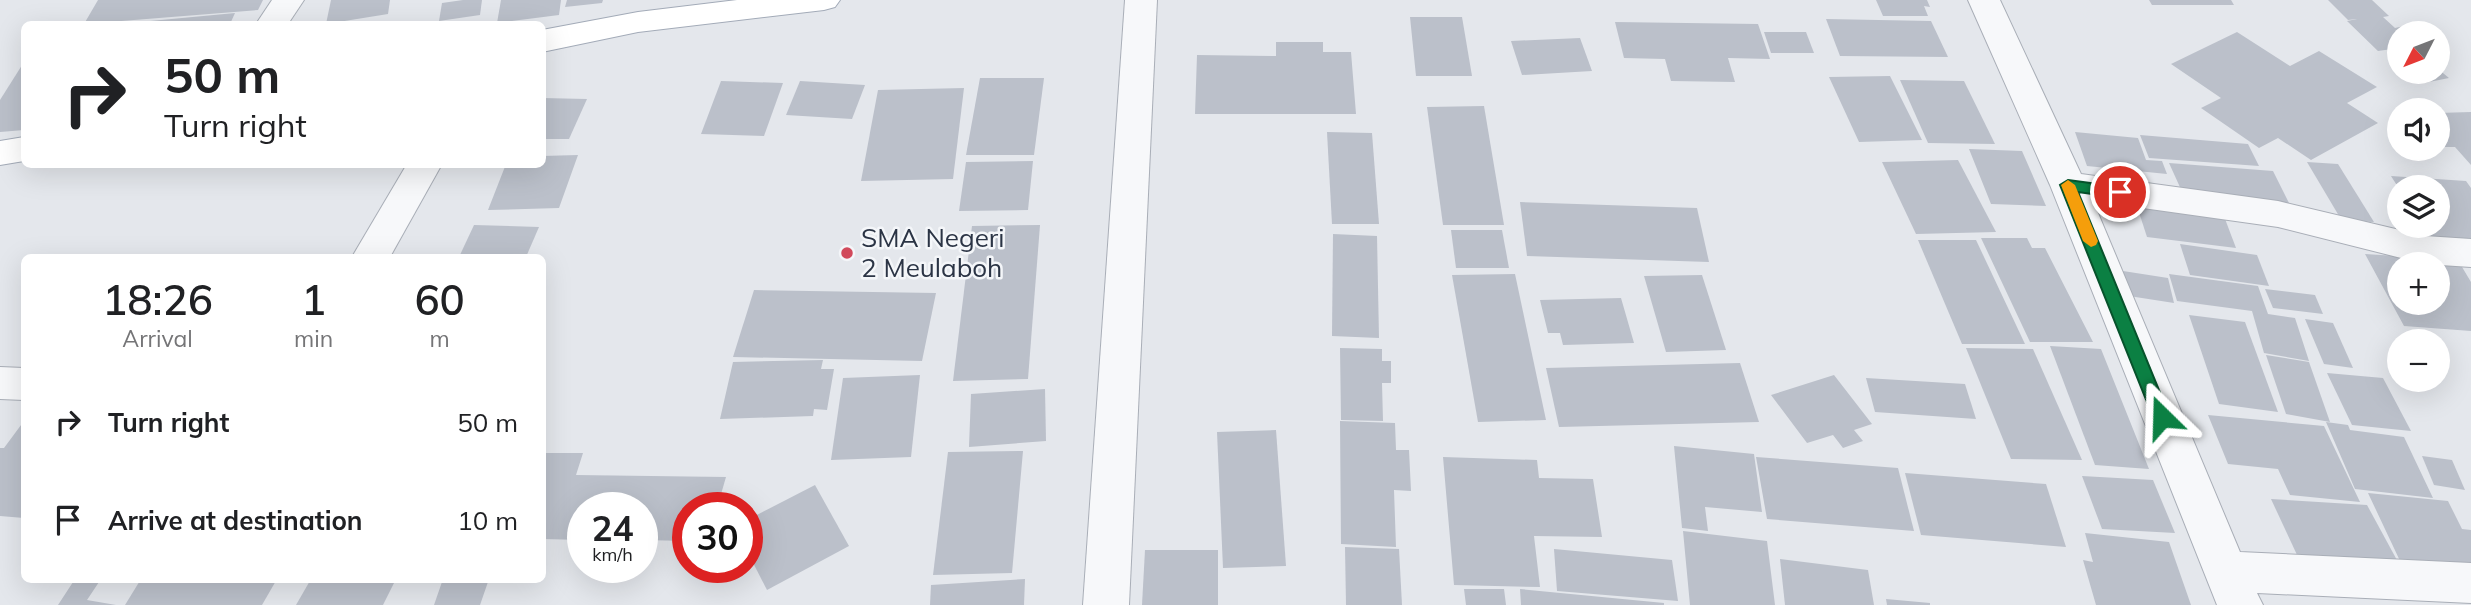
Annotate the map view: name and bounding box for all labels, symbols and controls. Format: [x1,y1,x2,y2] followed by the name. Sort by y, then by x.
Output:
[2387,21,2450,84] north arrow
[2387,21,2450,392] map controls
[164,44,280,105] text: 50 m
[49,49,140,140] icon: right
[2387,98,2450,161] button: sound
[164,105,307,145] text: Turn right
[2090,162,2150,222] pin
[2101,173,2139,211] icon: arrive
[2387,175,2450,238] button: layers
[861,221,1004,284] place label: SMA Negeri 2 Meulaboh
[839,245,855,261] marker: SMA Negeri 2 Meulaboh
[2387,252,2450,315] button: +
[102,273,213,326] text: 18:26
[301,273,326,326] text: 1
[414,273,465,326] text: 60
[122,324,193,353] text: Arrival
[294,324,333,353] text: min
[429,324,450,353] text: m
[2387,329,2450,392] button: −
[2125,380,2199,454] position arrow
[49,403,87,441] icon: right
[108,406,229,439] text: Turn right
[457,406,518,439] text: 50 m
[672,492,763,583] speed limit sign: 30
[49,501,87,539] icon: arrive
[108,504,363,537] text: Arrive at destination
[457,504,518,537] text: 10 m
[591,506,634,550] text: 24
[592,543,633,566] text: km/h

